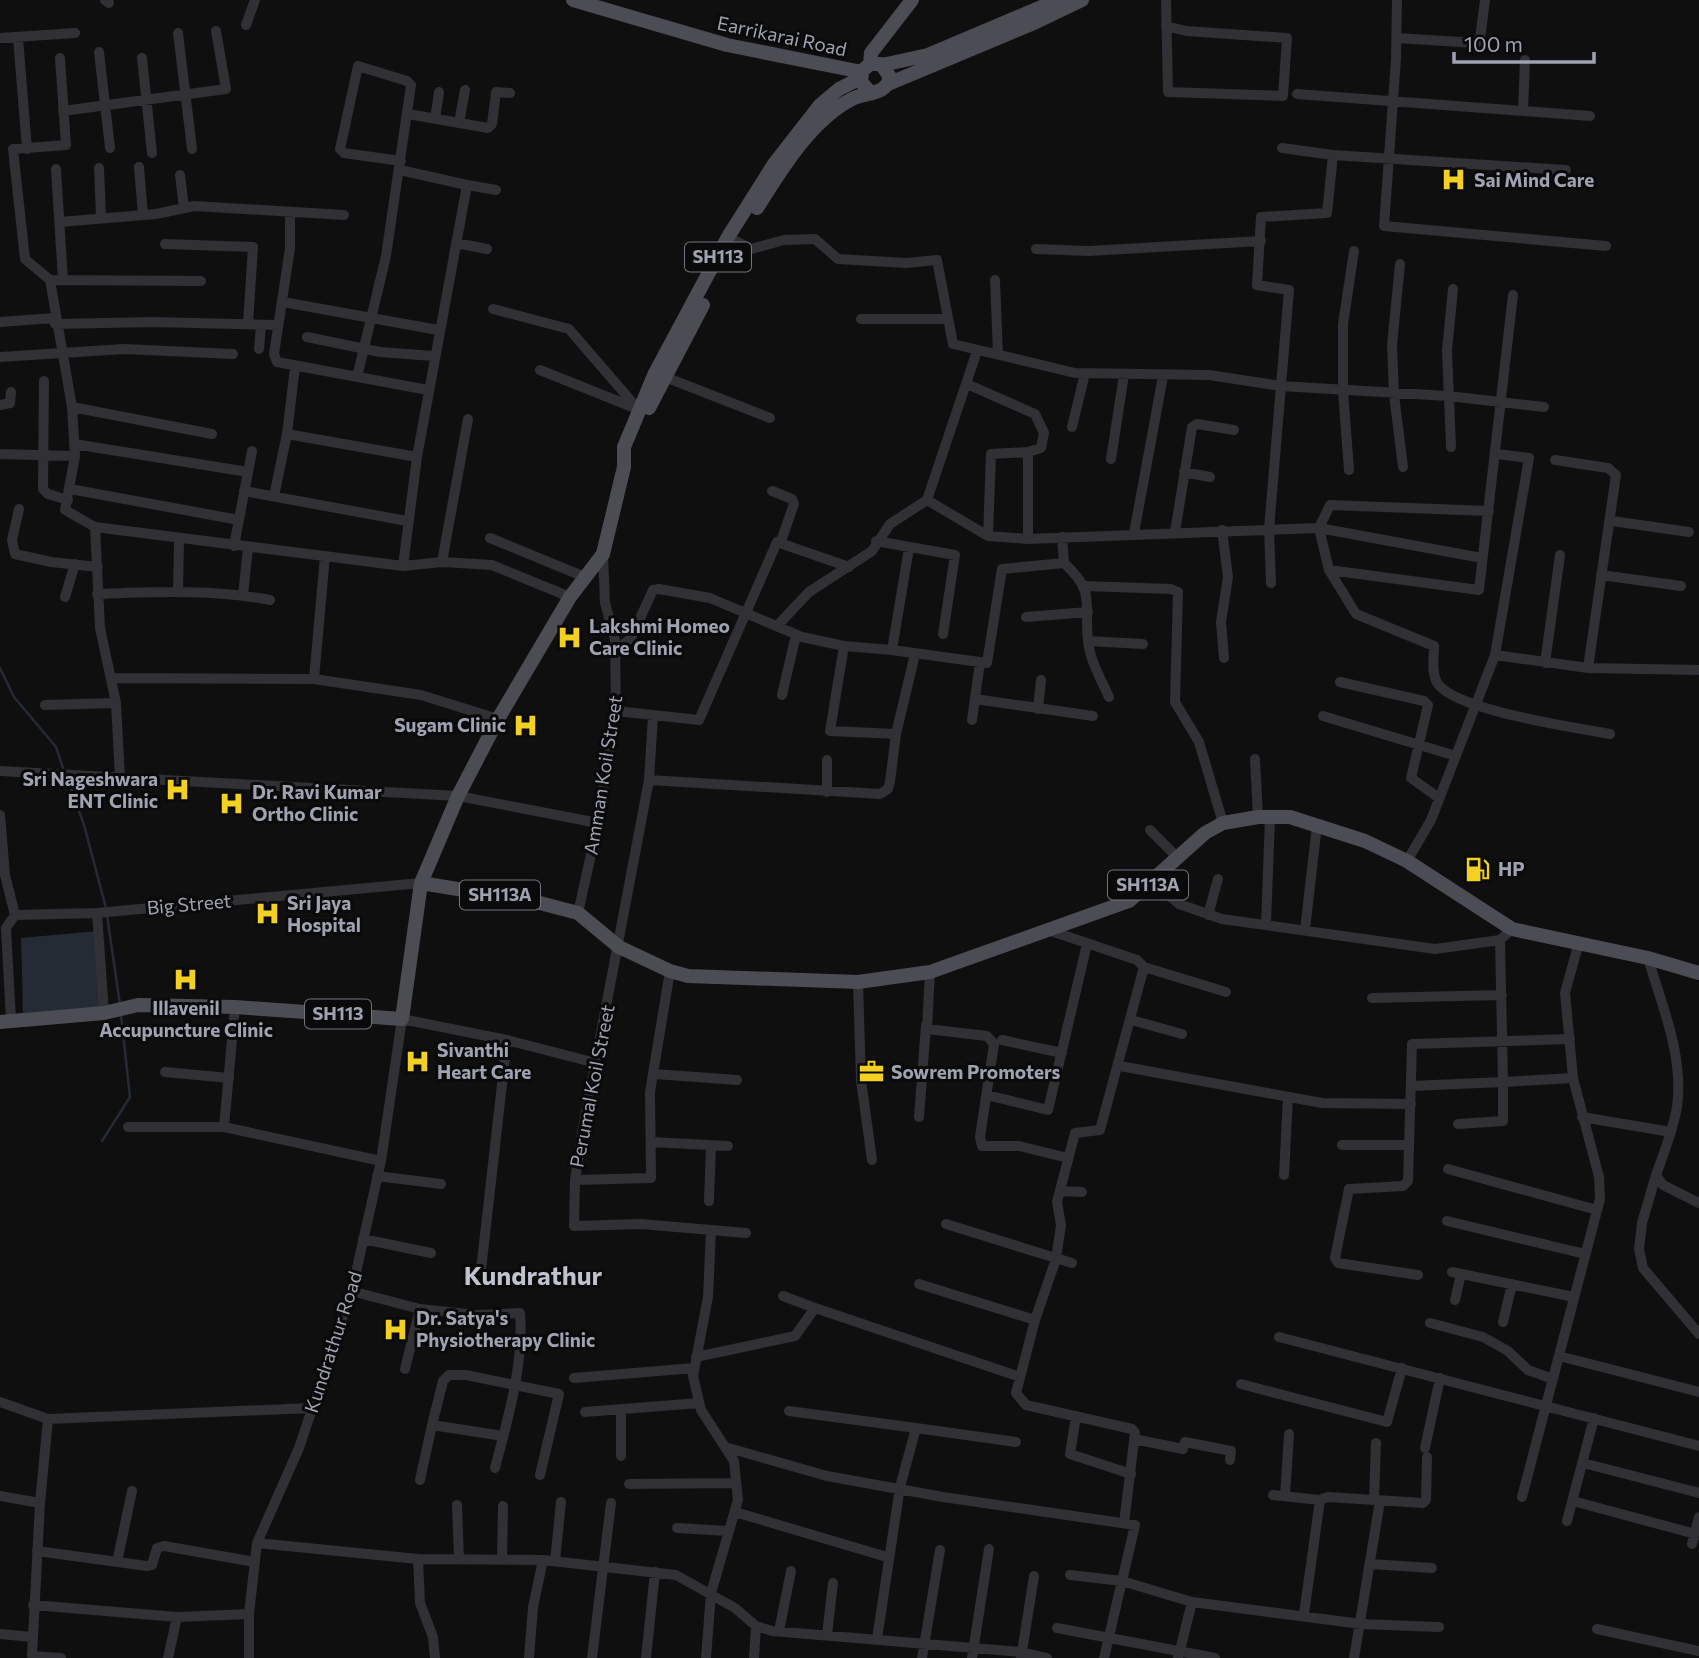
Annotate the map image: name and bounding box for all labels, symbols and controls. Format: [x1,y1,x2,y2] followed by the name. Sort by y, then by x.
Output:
[715,11,849,60] street label: Earrikarai Road
[1454,21,1594,65] scale bar
[1464,31,1523,56] text: 100 m
[1440,166,1468,194] hospital icon: Sai Mind Care
[1474,168,1594,191] place label: Sai Mind Care
[685,243,751,272] road number: SH113
[589,614,730,659] place label: Lakshmi Homeo Care Clinic
[555,623,583,651] hospital icon: Lakshmi Homeo Care Clinic
[579,693,627,856] street label: Amman Koil Street
[512,711,540,739] hospital icon: Sugam Clinic
[394,713,506,736] place label: Sugam Clinic
[22,767,158,812] place label: Sri Nageshwara ENT Clinic
[164,776,192,804] hospital icon: Sri Nageshwara ENT Clinic
[252,780,382,825] place label: Dr. Ravi Kumar Ortho Clinic
[218,789,246,817] hospital icon: Dr. Ravi Kumar Ortho Clinic
[1464,855,1492,883] fuel station icon: HP
[1498,857,1525,880] place label: HP
[1108,870,1188,900] road number: SH113A
[460,880,540,910] road number: SH113A
[146,888,232,919] street label: Big Street
[287,891,361,936] place label: Sri Jaya Hospital
[253,900,281,928] hospital icon: Sri Jaya Hospital
[172,966,200,994] hospital icon: Illavenil Accupuncture Clinic
[99,996,273,1041] place label: Illavenil Accupuncture Clinic
[305,1000,371,1028] road number: SH113
[564,1002,619,1169] street label: Perumal Koil Street
[437,1038,531,1083] place label: Sivanthi Heart Care
[403,1047,431,1075] hospital icon: Sivanthi Heart Care
[857,1058,885,1086] office icon: Sowrem Promoters
[891,1060,1061,1083] place label: Sowrem Promoters
[464,1259,603,1290] district label: Kundrathur
[299,1268,366,1415] street label: Kundrathur Road
[416,1306,595,1351] place label: Dr. Satya's Physiotherapy Clinic
[382,1315,410,1343] hospital icon: Dr. Satya's Physiotherapy Clinic

